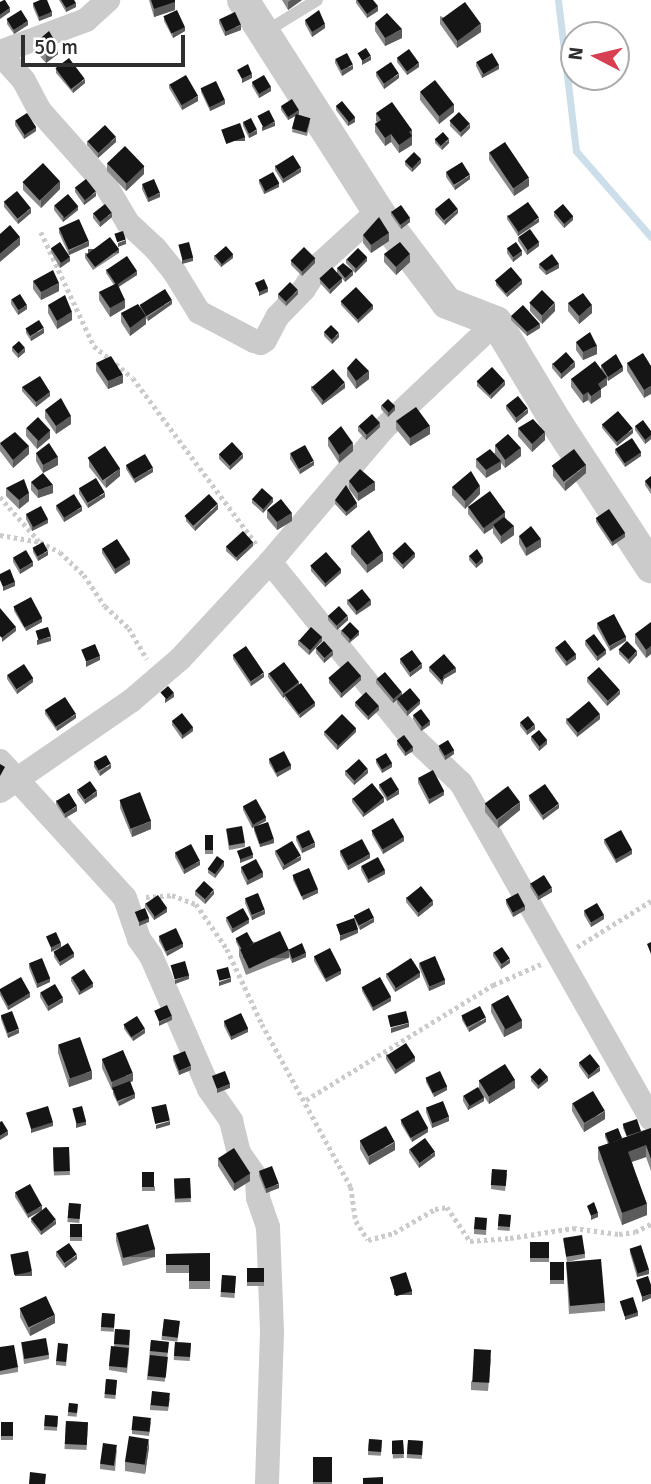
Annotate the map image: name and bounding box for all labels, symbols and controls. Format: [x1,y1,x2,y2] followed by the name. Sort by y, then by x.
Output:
[24,21,189,65] scale bar
[560,21,630,91] north arrow
[34,34,78,60] text: 50 m
[563,46,589,62] text: N

